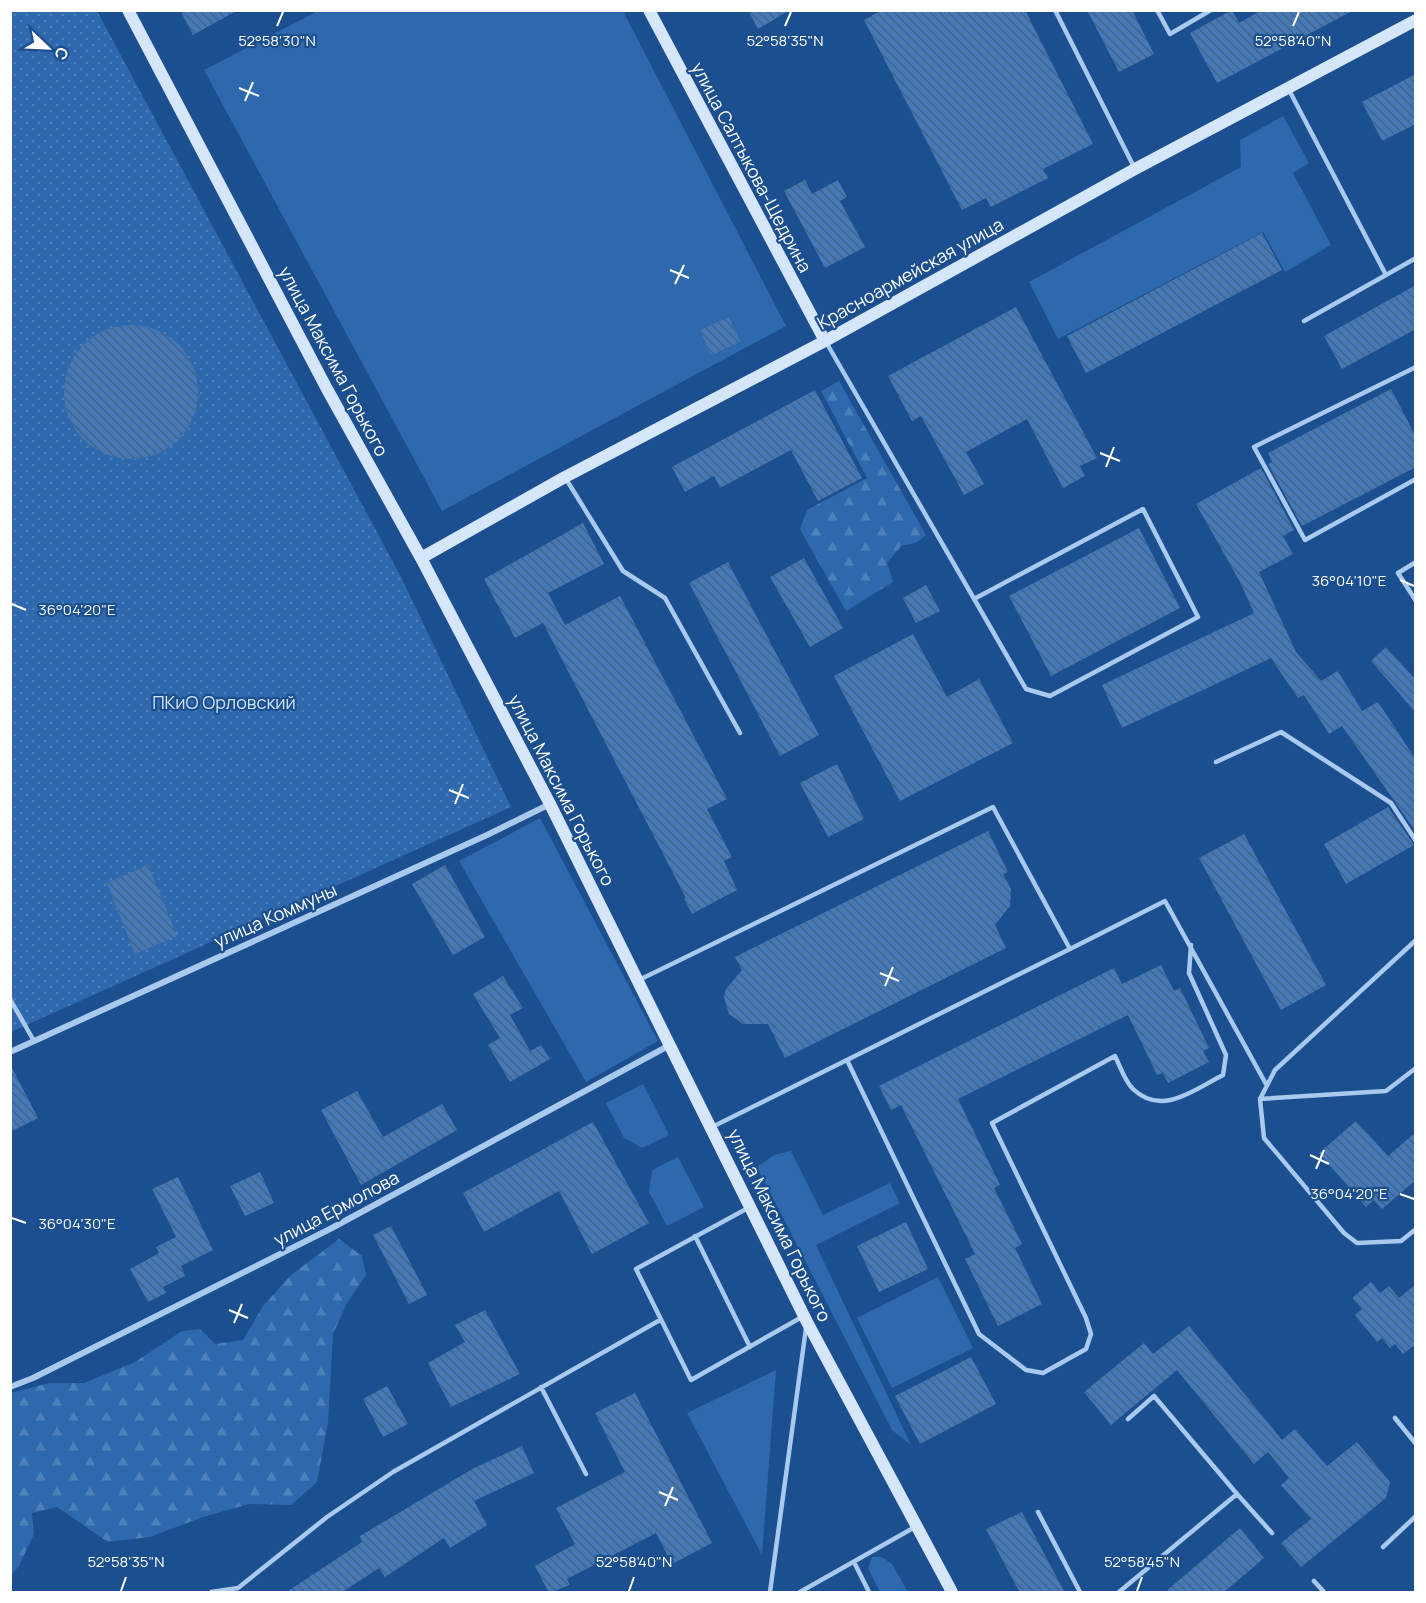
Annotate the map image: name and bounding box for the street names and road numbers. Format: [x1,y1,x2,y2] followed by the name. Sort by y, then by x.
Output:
[686,58,818,276] street label: улица Салтыкова-Щедрина
[812,212,1008,334] street label: Красноармейская улица
[274,262,394,460] street label: улица Максима Горького
[503,690,621,890] street label: улица Максима Горького
[210,877,340,953] street label: улица Коммуны
[723,1125,837,1325] street label: улица Максима Горького
[269,1165,403,1251] street label: улица Ермолова

